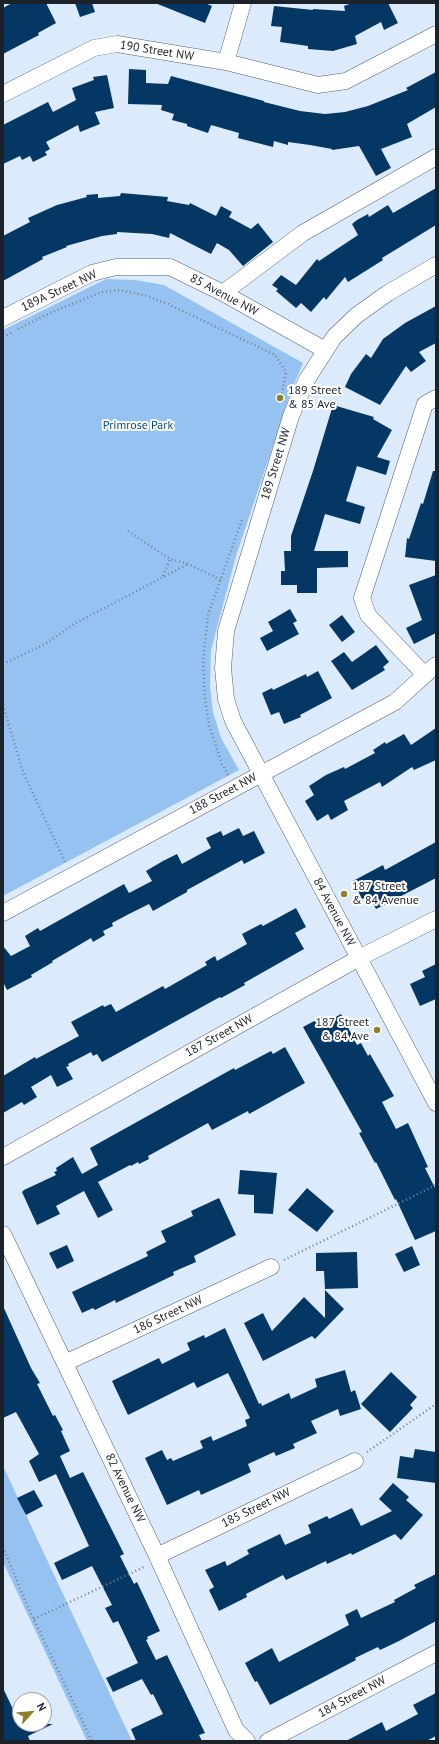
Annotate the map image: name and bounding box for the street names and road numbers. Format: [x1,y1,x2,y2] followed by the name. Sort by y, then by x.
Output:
[119,38,195,64] street label: 190 Street NW
[19,267,99,315] street label: 189A Street NW
[188,271,260,319] street label: 85 Avenue NW
[258,426,294,502] street label: 189 Street NW
[187,770,259,818] street label: 188 Street NW
[310,876,358,948] street label: 84 Avenue NW
[183,1012,255,1060] street label: 187 Street NW
[131,1293,205,1337] street label: 186 Street NW
[102,1451,148,1525] street label: 82 Avenue NW
[219,1485,293,1531] street label: 185 Street NW
[316,1673,388,1721] street label: 184 Street NW

